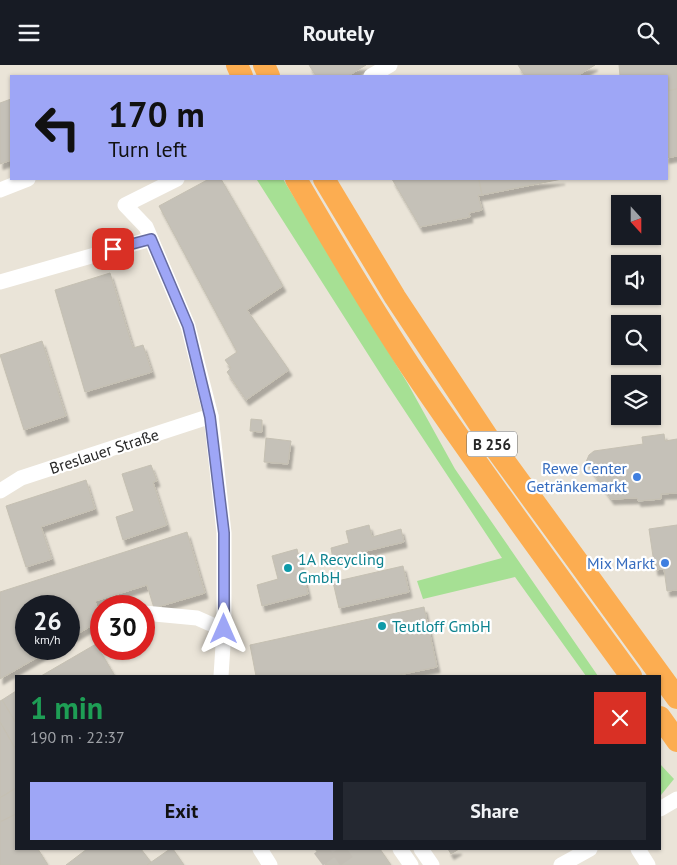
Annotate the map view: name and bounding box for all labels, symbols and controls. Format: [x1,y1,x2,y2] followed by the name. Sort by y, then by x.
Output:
[15,19,43,47] icon: menu
[303,19,374,47] text: Routely
[634,19,662,47] icon: search
[108,91,205,137] text: 170 m
[25,95,90,160] icon: left
[108,135,187,163] text: Turn left
[611,195,661,245] north arrow
[611,195,661,425] map controls
[92,228,134,270] pin
[99,235,127,263] icon: arrive
[611,255,661,305] button: sound
[611,315,661,365] button: search
[611,375,661,425] button: layers
[47,424,161,478] street label: Breslauer Straße
[467,431,517,457] road number: B 256
[526,458,628,496] place label: Rewe Center Getränkemarkt
[631,471,643,483] marker: Rewe Center Getränkemarkt
[298,549,384,587] place label: 1A Recycling GmbH
[587,553,656,573] place label: Mix Markt
[659,557,671,569] marker: Mix Markt
[282,562,294,574] marker: 1A Recycling GmbH
[90,595,155,660] speed limit sign: 30
[197,602,249,654] position arrow
[33,605,62,637] text: 26
[392,616,491,636] place label: Teutloff GmbH
[376,620,388,632] marker: Teutloff GmbH
[34,632,61,647] text: km/h
[30,688,103,727] text: 1 min
[594,692,646,744] button: close
[30,727,125,747] text: 190 m · 22:37
[30,782,333,840] button: Exit
[343,782,646,840] button: Share

